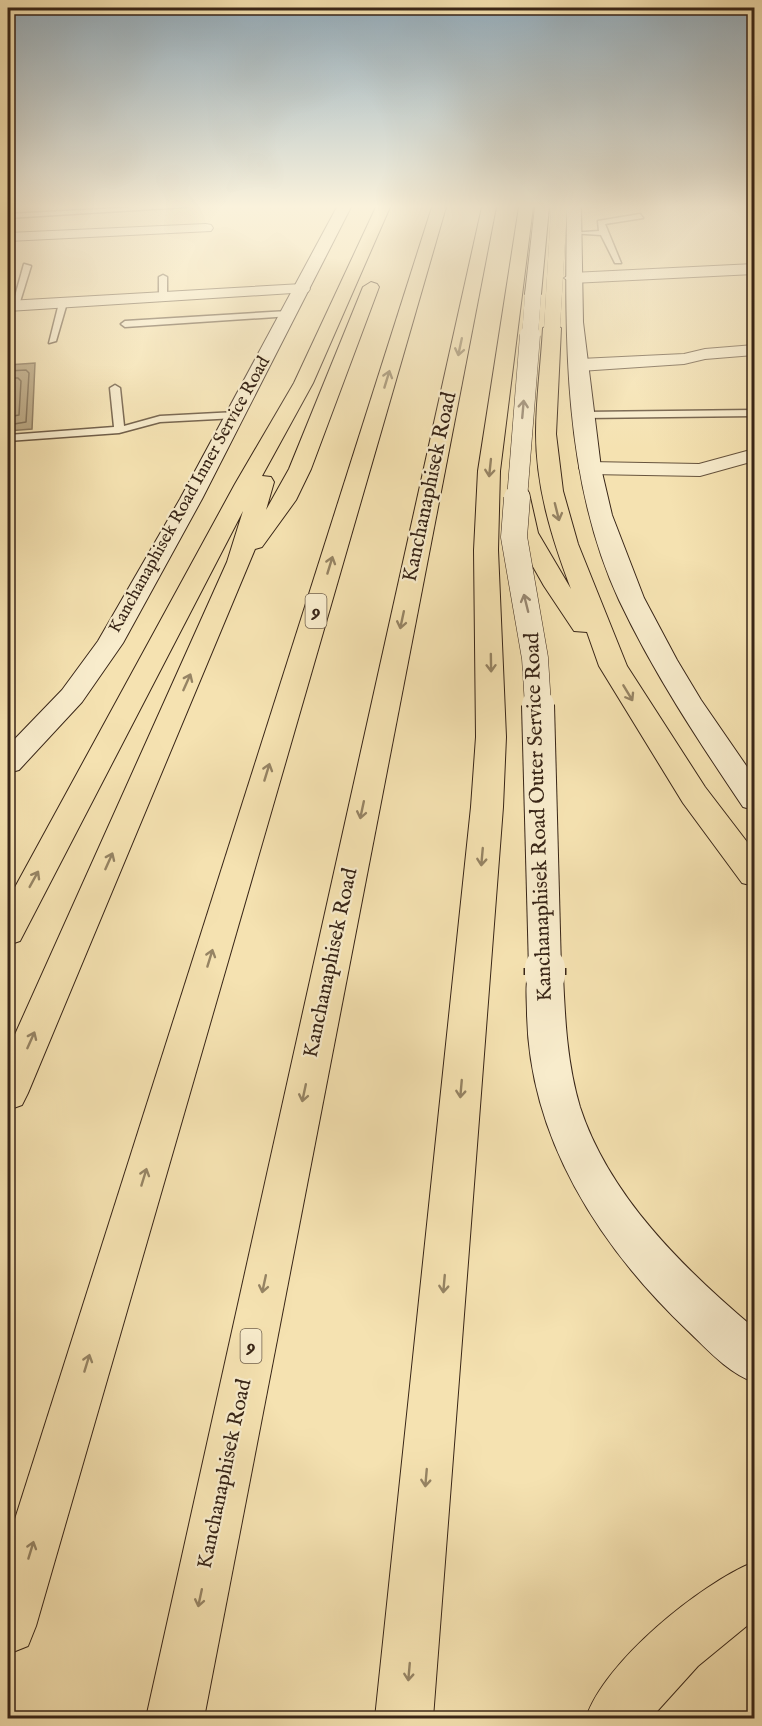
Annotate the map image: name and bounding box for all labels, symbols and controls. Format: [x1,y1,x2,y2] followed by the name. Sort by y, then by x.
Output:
[453,337,465,356] one-way arrow
[104,352,276,637] street label: Kanchanaphisek Road Inner Service Road
[382,370,393,389] one-way arrow
[397,389,463,584] street label: Kanchanaphisek Road
[518,400,529,420] one-way arrow
[484,457,495,477] one-way arrow
[552,502,564,521] one-way arrow
[325,556,336,575] one-way arrow
[306,594,326,628] road number: 9
[520,594,532,613] one-way arrow
[396,609,407,629] one-way arrow
[519,631,559,1002] street label: Kanchanaphisek Road Outer Service Road
[485,652,496,672] one-way arrow
[182,674,193,692] one-way arrow
[623,684,635,701] one-way arrow
[262,763,273,782] one-way arrow
[356,800,367,820] one-way arrow
[476,847,487,867] one-way arrow
[104,852,115,871] one-way arrow
[298,865,364,1060] street label: Kanchanaphisek Road
[28,871,40,888] one-way arrow
[205,949,216,968] one-way arrow
[26,1031,37,1049] one-way arrow
[455,1079,466,1099] one-way arrow
[297,1083,309,1102] one-way arrow
[139,1168,150,1187] one-way arrow
[258,1273,269,1293] one-way arrow
[438,1273,449,1293] one-way arrow
[240,1329,262,1363] road number: 9
[82,1354,93,1373] one-way arrow
[192,1376,258,1571] street label: Kanchanaphisek Road
[420,1467,431,1487] one-way arrow
[26,1541,37,1560] one-way arrow
[193,1588,205,1607] one-way arrow
[403,1662,414,1682] one-way arrow

